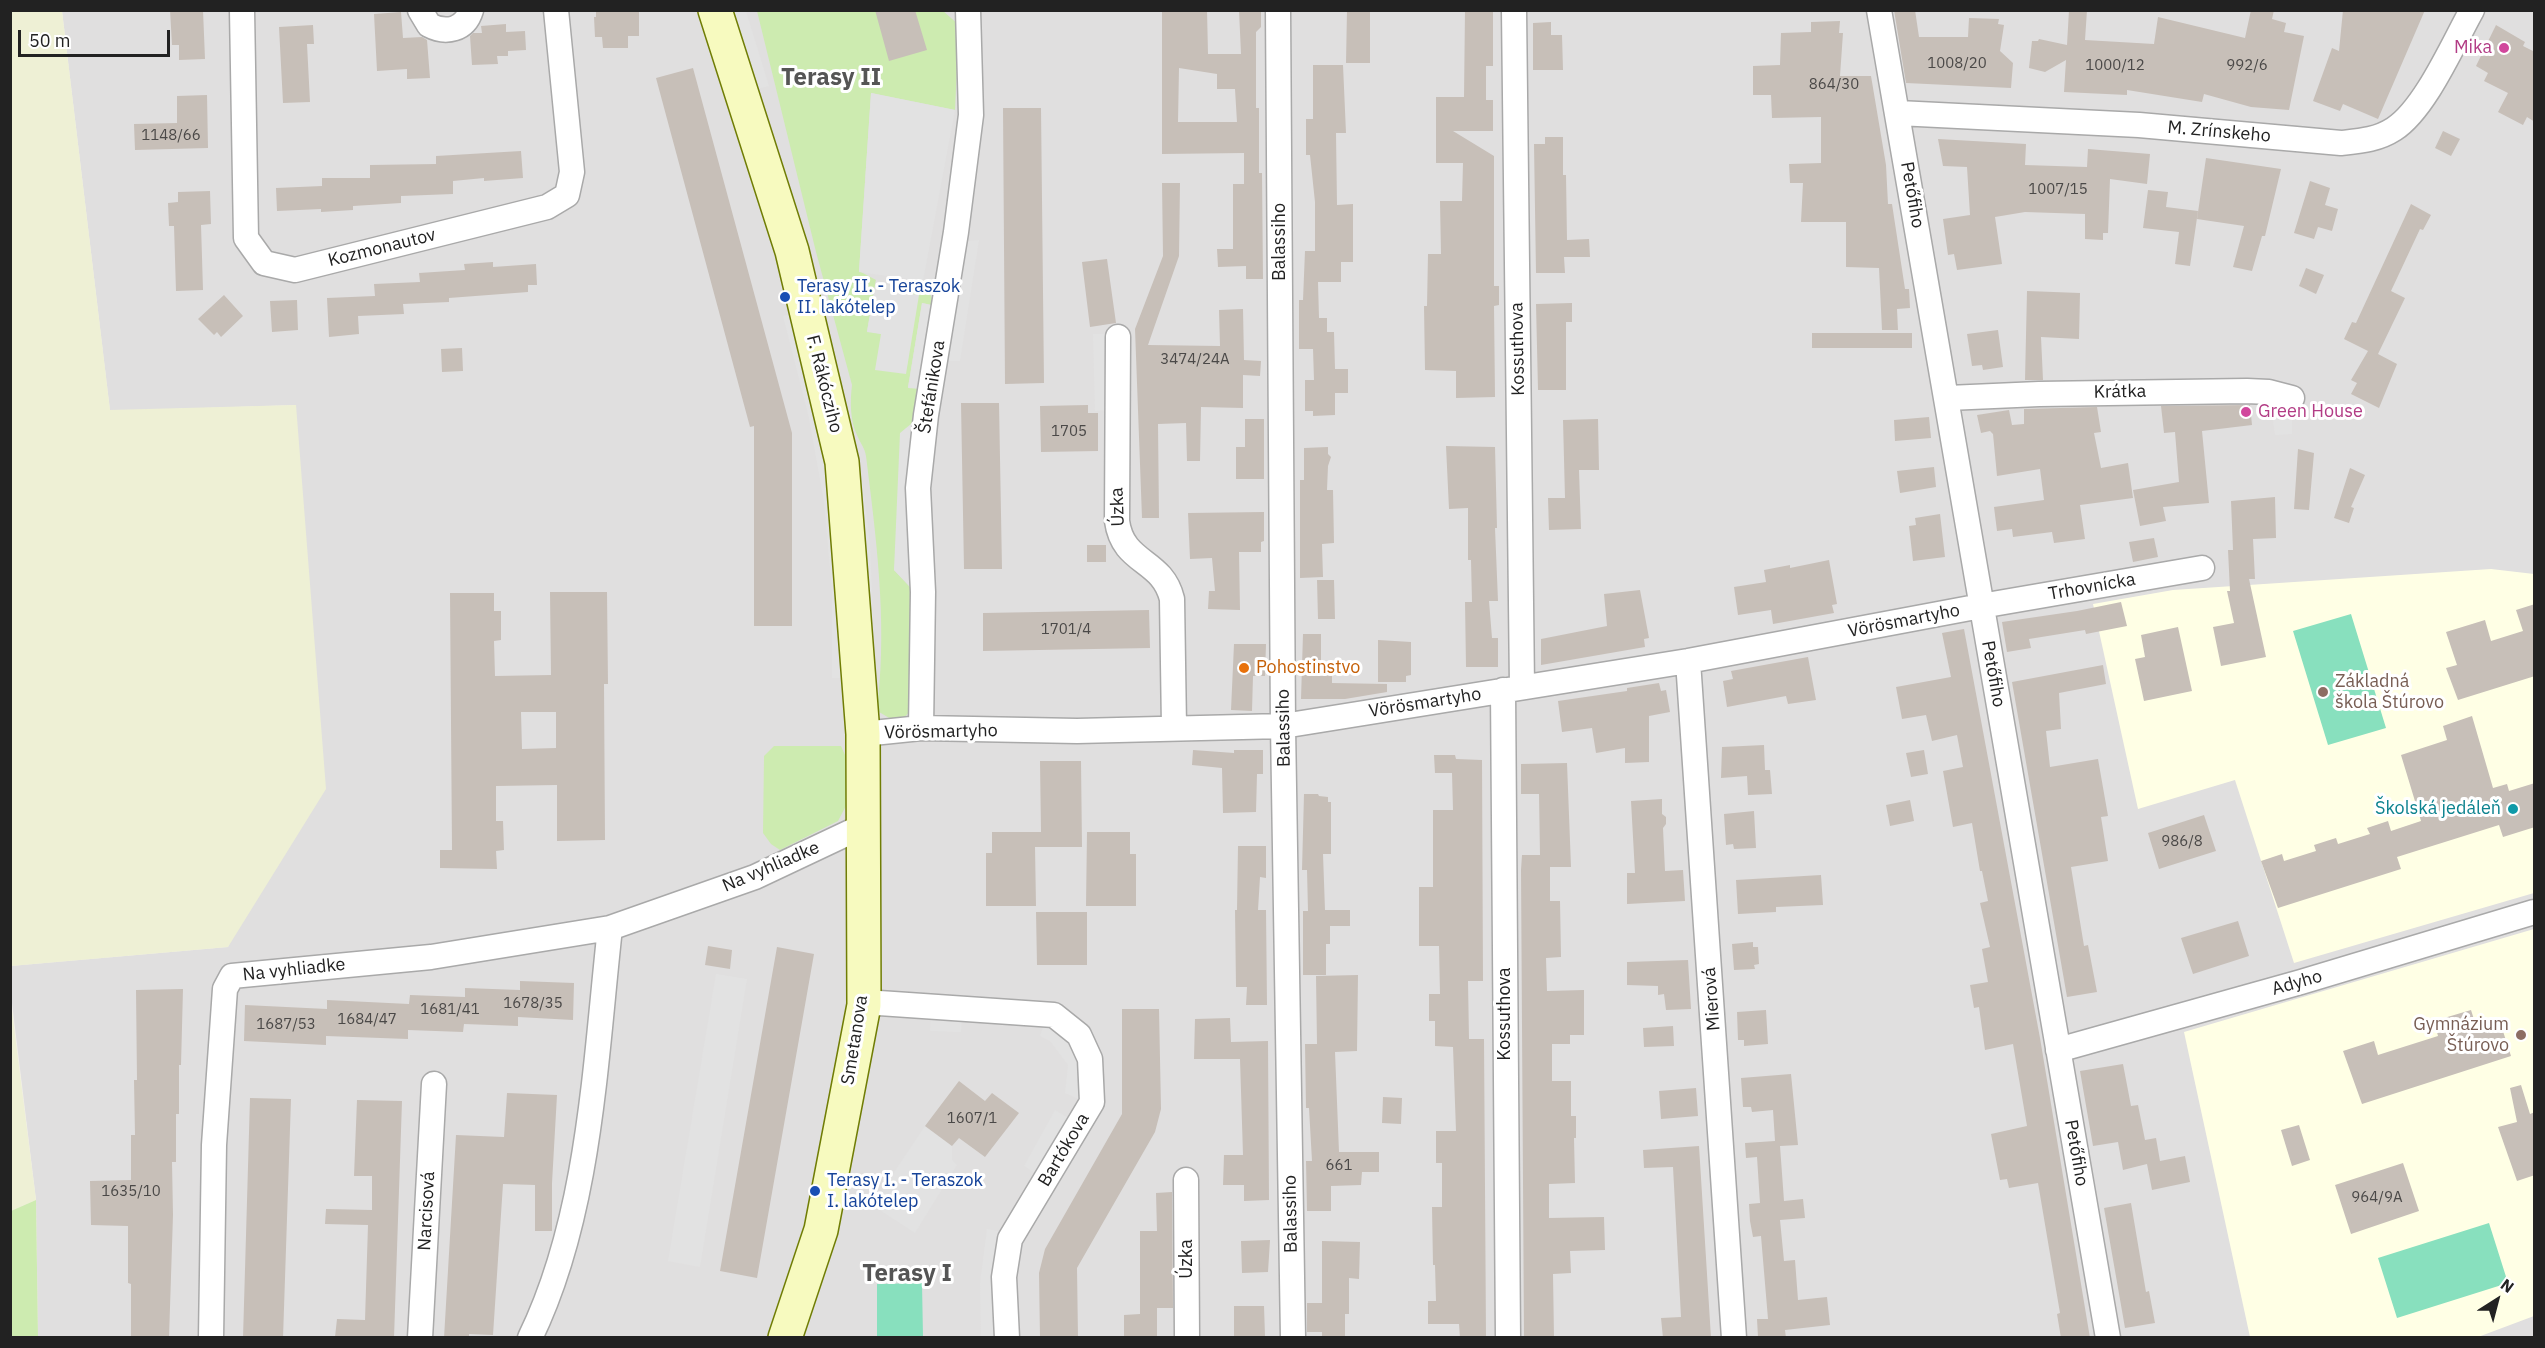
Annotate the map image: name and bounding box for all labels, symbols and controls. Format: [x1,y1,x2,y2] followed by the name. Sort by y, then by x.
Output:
[21,18,172,56] scale bar
[29,29,71,52] text: 50 m
[2454,37,2492,59] place label: Mika
[2497,41,2511,55] marker: Mika
[1927,55,1987,73] house number: 1008/20
[2085,57,2145,75] house number: 1000/12
[2226,57,2268,75] house number: 992/6
[781,64,881,92] district label: Terasy II
[1809,76,1859,94] house number: 864/30
[2166,117,2272,147] street label: M. Zrínskeho
[141,127,201,145] house number: 1148/66
[1896,160,1928,230] street label: Petőfiho
[2028,181,2088,199] house number: 1007/15
[1269,203,1291,281] street label: Balassiho
[326,224,438,272] street label: Kozmonautov
[797,276,960,318] place label: Terasy II. - Teraszok II. lakótelep
[778,290,792,304] marker: Terasy II. - Teraszok II. lakótelep
[1506,302,1530,396] street label: Kossuthova
[801,333,847,435] street label: F. Rákócziho
[914,339,950,435] street label: Štefánikova
[1160,351,1230,369] house number: 3474/24A
[2093,381,2147,403] street label: Krátka
[2258,401,2363,423] place label: Green House
[2239,405,2253,419] marker: Green House
[1051,423,1087,441] house number: 1705
[1107,487,1129,527] street label: Úzka
[2047,569,2137,605] street label: Trhovnícka
[1846,600,1962,642] street label: Vörösmartyho
[1041,621,1091,639] house number: 1701/4
[1977,639,2009,709] street label: Petőfiho
[1256,657,1360,679] place label: Pohostinstvo
[1237,661,1251,675] marker: Pohostinstvo
[2335,671,2444,714] place label: Základná škola Štúrovo
[1367,683,1483,723] street label: Vörösmartyho
[2316,685,2330,699] marker: Základná škola Štúrovo
[1273,689,1295,767] street label: Balassiho
[884,720,998,744] street label: Vörösmartyho
[2375,798,2501,820] place label: Školská jedáleň
[2506,802,2520,816] marker: Školská jedáleň
[2161,833,2203,851] house number: 986/8
[719,837,823,897] street label: Na vyhliadke
[242,954,346,986] street label: Na vyhliadke
[1699,966,1725,1032] street label: Mierová
[2269,966,2325,1000] street label: Adyho
[1494,967,1516,1061] street label: Kossuthova
[837,994,873,1086] street label: Smetanova
[503,995,563,1013] house number: 1678/35
[420,1001,480,1019] house number: 1681/41
[337,1011,397,1029] house number: 1684/47
[2413,1014,2509,1056] place label: Gymnázium Štúrovo
[256,1016,316,1034] house number: 1687/53
[2514,1028,2528,1042] marker: Gymnázium Štúrovo
[1034,1109,1094,1191] street label: Bartókova
[947,1110,997,1128] house number: 1607/1
[2060,1118,2092,1188] street label: Petőfiho
[1326,1157,1352,1175] house number: 661
[827,1170,983,1212] place label: Terasy I. - Teraszok I. lakótelep
[414,1171,440,1251] street label: Narcisová
[1280,1175,1302,1253] street label: Balassiho
[101,1183,161,1201] house number: 1635/10
[808,1184,822,1198] marker: Terasy I. - Teraszok I. lakótelep
[2351,1189,2403,1207] house number: 964/9A
[1176,1239,1198,1279] street label: Úzka
[862,1260,952,1288] district label: Terasy I
[2467,1270,2527,1330] north arrow
[2497,1274,2518,1297] text: N

